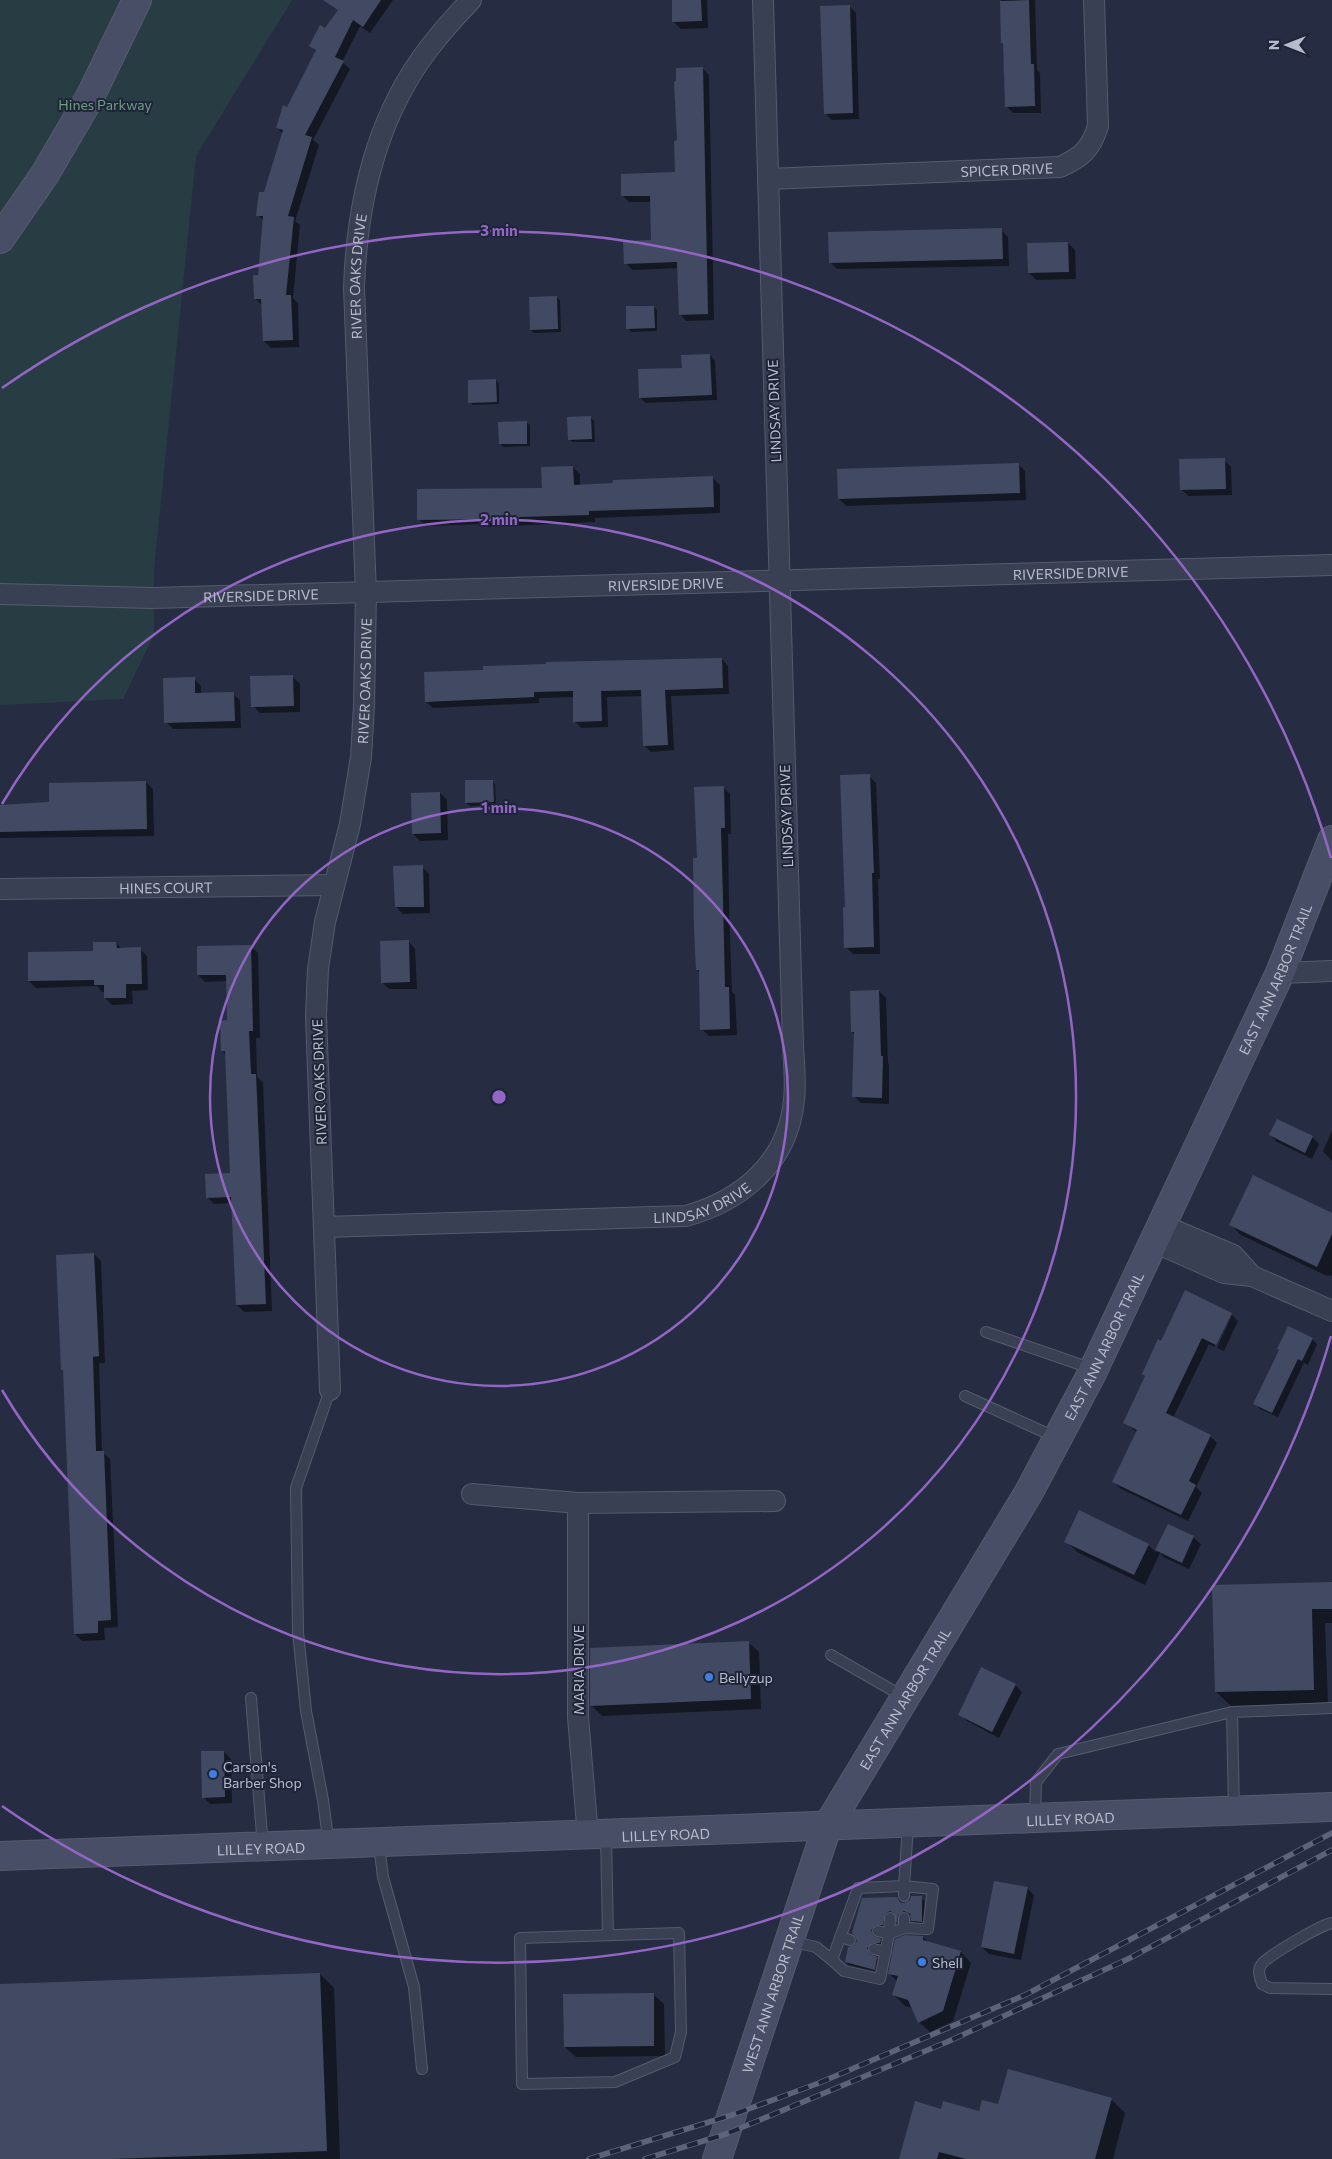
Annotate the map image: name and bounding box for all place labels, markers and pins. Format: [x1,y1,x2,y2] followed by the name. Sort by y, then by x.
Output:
[490,1088,508,1106] centre of rings
[719,1669,773,1686] place label: Bellyzup
[703,1671,715,1683] marker: Bellyzup
[223,1758,302,1791] place label: Carson's Barber Shop
[207,1768,219,1780] marker: Carson's Barber Shop
[932,1954,963,1971] place label: Shell
[916,1956,928,1968] marker: Shell

